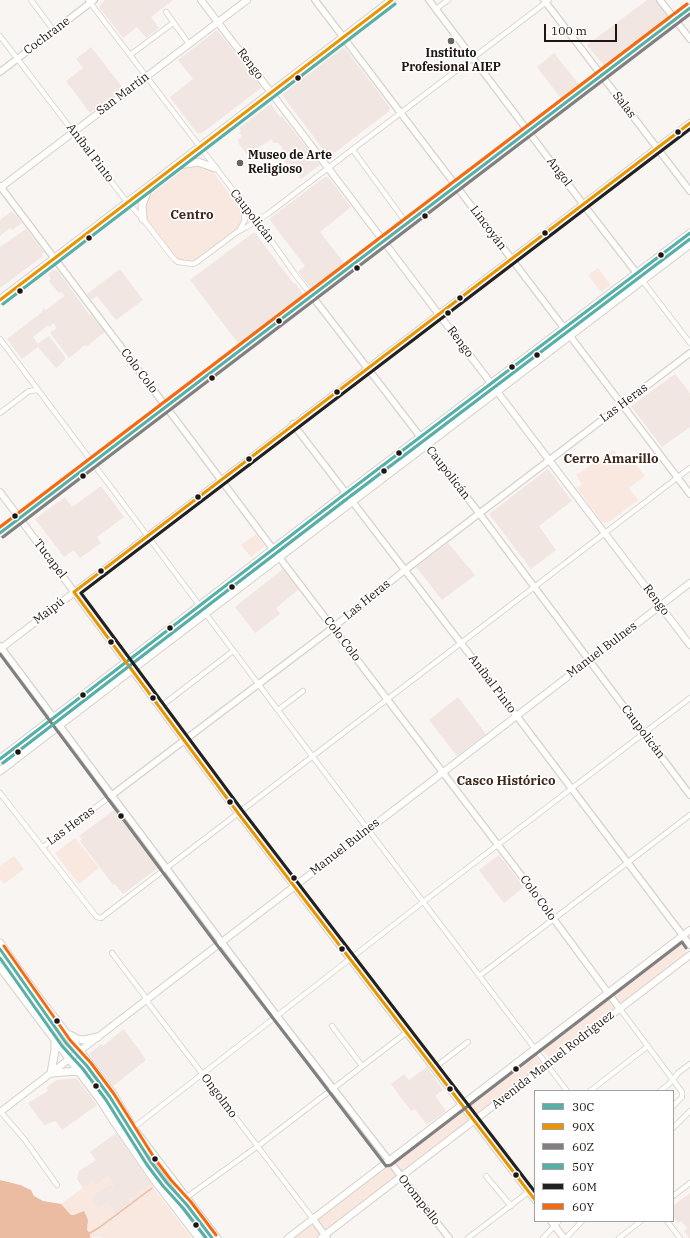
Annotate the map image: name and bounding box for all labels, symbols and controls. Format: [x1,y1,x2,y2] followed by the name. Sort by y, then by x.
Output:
[21,14,73,58] street label: Cochrane
[546,16,619,42] scale bar
[551,23,587,38] text: 100 m
[446,36,456,46] marker: Instituto Profesional AIEP
[234,46,266,82] street label: Rengo
[401,47,501,75] place label: Instituto Profesional AIEP
[94,70,152,118] street label: San Martín
[293,73,303,83] unlabelled marker
[609,89,639,121] street label: Salas
[63,121,117,185] street label: Aníbal Pinto
[673,127,683,137] unlabelled marker
[248,149,332,177] place label: Museo de Arte Religioso
[543,155,575,189] street label: Angol
[235,158,245,168] marker: Museo de Arte Religioso
[227,187,277,245] street label: Caupolicán
[467,203,509,253] street label: Lincoyán
[170,207,214,223] district label: Centro
[420,211,430,221] unlabelled marker
[540,228,550,238] unlabelled marker
[84,233,94,243] unlabelled marker
[656,250,666,260] unlabelled marker
[352,263,362,273] unlabelled marker
[15,286,25,296] unlabelled marker
[455,293,465,303] unlabelled marker
[443,308,453,318] unlabelled marker
[274,316,284,326] unlabelled marker
[444,324,476,360] street label: Rengo
[117,346,161,396] street label: Colo Colo
[532,350,542,360] unlabelled marker
[507,362,517,372] unlabelled marker
[207,373,217,383] unlabelled marker
[597,380,651,426] street label: Las Heras
[332,387,342,397] unlabelled marker
[423,444,473,502] street label: Caupolicán
[394,448,404,458] unlabelled marker
[563,451,659,467] district label: Cerro Amarillo
[244,454,254,464] unlabelled marker
[379,466,389,476] unlabelled marker
[78,471,88,481] unlabelled marker
[193,492,203,502] unlabelled marker
[10,511,20,521] unlabelled marker
[31,537,69,581] street label: Tucapel
[96,566,106,576] unlabelled marker
[341,577,393,623] street label: Las Heras
[227,582,237,592] unlabelled marker
[640,582,672,618] street label: Rengo
[30,595,68,627] street label: Maipú
[320,614,364,664] street label: Colo Colo
[564,619,640,681] street label: Manuel Bulnes
[165,623,175,633] unlabelled marker
[106,637,116,647] unlabelled marker
[465,652,519,716] street label: Aníbal Pinto
[78,690,88,700] unlabelled marker
[148,693,158,703] unlabelled marker
[618,702,668,762] street label: Caupolicán
[13,747,23,757] unlabelled marker
[456,773,556,789] district label: Casco Histórico
[225,797,235,807] unlabelled marker
[44,803,98,849] street label: Las Heras
[116,811,126,821] unlabelled marker
[308,816,382,878] street label: Manuel Bulnes
[289,873,299,883] unlabelled marker
[517,873,559,923] street label: Colo Colo
[337,944,347,954] unlabelled marker
[489,1008,617,1112] street label: Avenida Manuel Rodríguez
[52,1016,62,1026] unlabelled marker
[511,1064,521,1074] unlabelled marker
[198,1071,240,1121] street label: Ongolmo
[91,1081,101,1091] unlabelled marker
[445,1084,455,1094] unlabelled marker
[534,1090,674,1222] legend
[572,1099,594,1114] text: 30C
[572,1119,594,1134] text: 90X
[572,1139,594,1154] text: 60Z
[150,1154,160,1164] unlabelled marker
[572,1159,594,1174] text: 50Y
[511,1170,521,1180] unlabelled marker
[395,1172,443,1228] street label: Orompello
[572,1179,597,1194] text: 60M
[572,1199,594,1214] text: 60Y
[191,1220,201,1230] unlabelled marker

